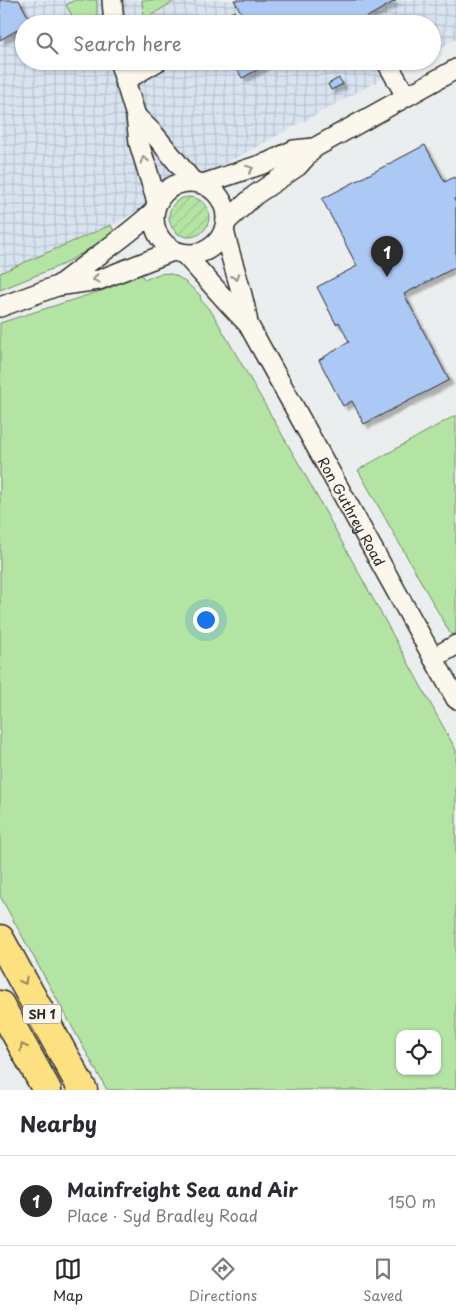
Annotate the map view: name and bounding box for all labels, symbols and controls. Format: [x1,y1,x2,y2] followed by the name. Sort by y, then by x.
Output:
[15,15,441,70] search box
[33,29,61,57] icon: search
[73,29,182,57] text: Search here
[139,156,149,164] one-way arrow
[245,165,254,175] one-way arrow
[371,236,403,277] pin: 1
[230,272,240,281] one-way arrow
[93,274,101,284] one-way arrow
[313,453,391,570] street label: Ron Guthrey Road
[193,607,219,633] your location
[17,976,27,985] one-way arrow
[23,1004,61,1024] road number: SH 1
[396,1030,441,1075] map controls
[396,1030,441,1075] button: locate
[20,1044,30,1053] one-way arrow
[20,1107,97,1139] text: Nearby
[67,1175,298,1203] text: Mainfreight Sea and Air
[32,1189,40,1213] text: 1
[388,1189,436,1213] text: 150 m
[67,1203,258,1227] text: Place · Syd Bradley Road
[53,1255,83,1306] tab: Map
[189,1255,257,1306] tab: Directions
[363,1255,403,1306] tab: Saved

